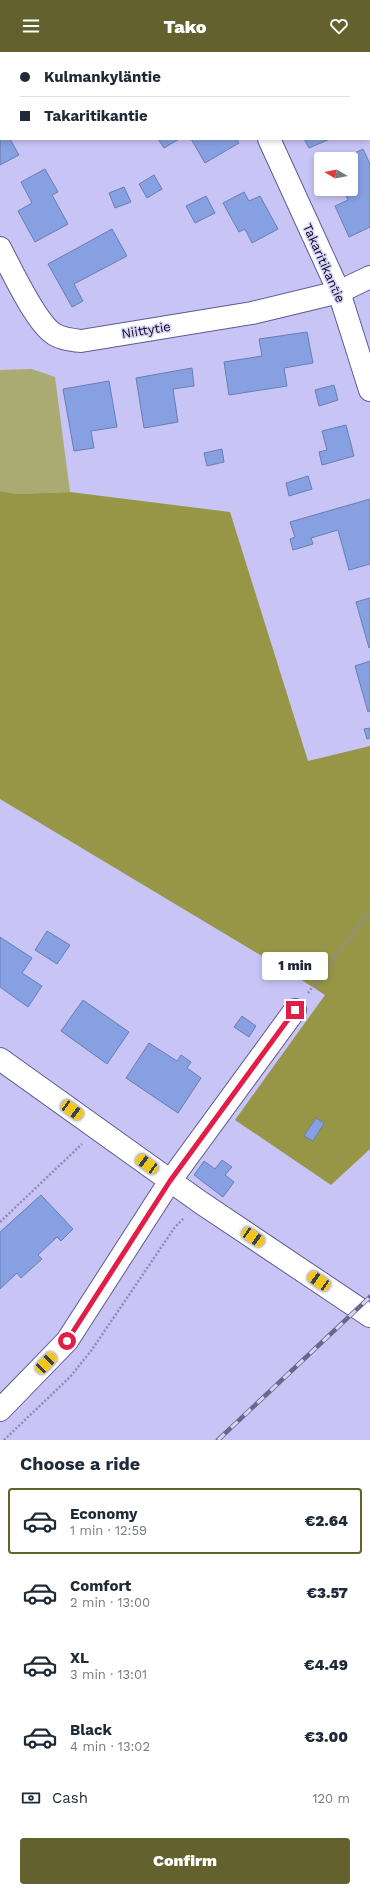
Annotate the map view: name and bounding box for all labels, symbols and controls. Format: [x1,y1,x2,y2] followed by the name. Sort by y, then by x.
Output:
[20,15,42,37] icon: menu
[328,15,350,37] icon: heart
[164,16,206,37] text: Tako
[44,68,161,86] text: Kulmankyläntie
[44,107,148,125] text: Takaritikantie
[314,152,358,196] north arrow
[314,152,358,196] map controls
[300,221,348,305] street label: Takaritikantie
[120,319,172,341] street label: Niittytie
[262,952,328,980] callout: 1 min
[278,958,312,973] text: 1 min
[286,1001,304,1019] route end
[59,1098,85,1122] car
[134,1152,160,1176] car
[240,1225,266,1249] car
[306,1269,332,1293] car
[58,1332,76,1350] route start
[33,1350,59,1376] car
[20,1453,140,1474] text: Choose a ride
[22,1503,58,1539] icon: car
[70,1505,137,1523] text: Economy
[305,1512,348,1530] text: €2.64
[70,1523,147,1538] text: 1 min · 12:59
[22,1575,58,1611] icon: car
[70,1577,131,1595] text: Comfort
[307,1584,348,1602] text: €3.57
[70,1595,150,1610] text: 2 min · 13:00
[22,1647,58,1683] icon: car
[70,1649,89,1667] text: XL
[304,1656,348,1674] text: €4.49
[70,1667,147,1682] text: 3 min · 13:01
[22,1719,58,1755] icon: car
[70,1721,112,1739] text: Black
[305,1728,348,1746] text: €3.00
[70,1739,150,1754] text: 4 min · 13:02
[20,1787,42,1809] icon: cash
[52,1789,88,1807] text: Cash
[312,1791,350,1806] text: 120 m
[20,1838,350,1884] button: Confirm

